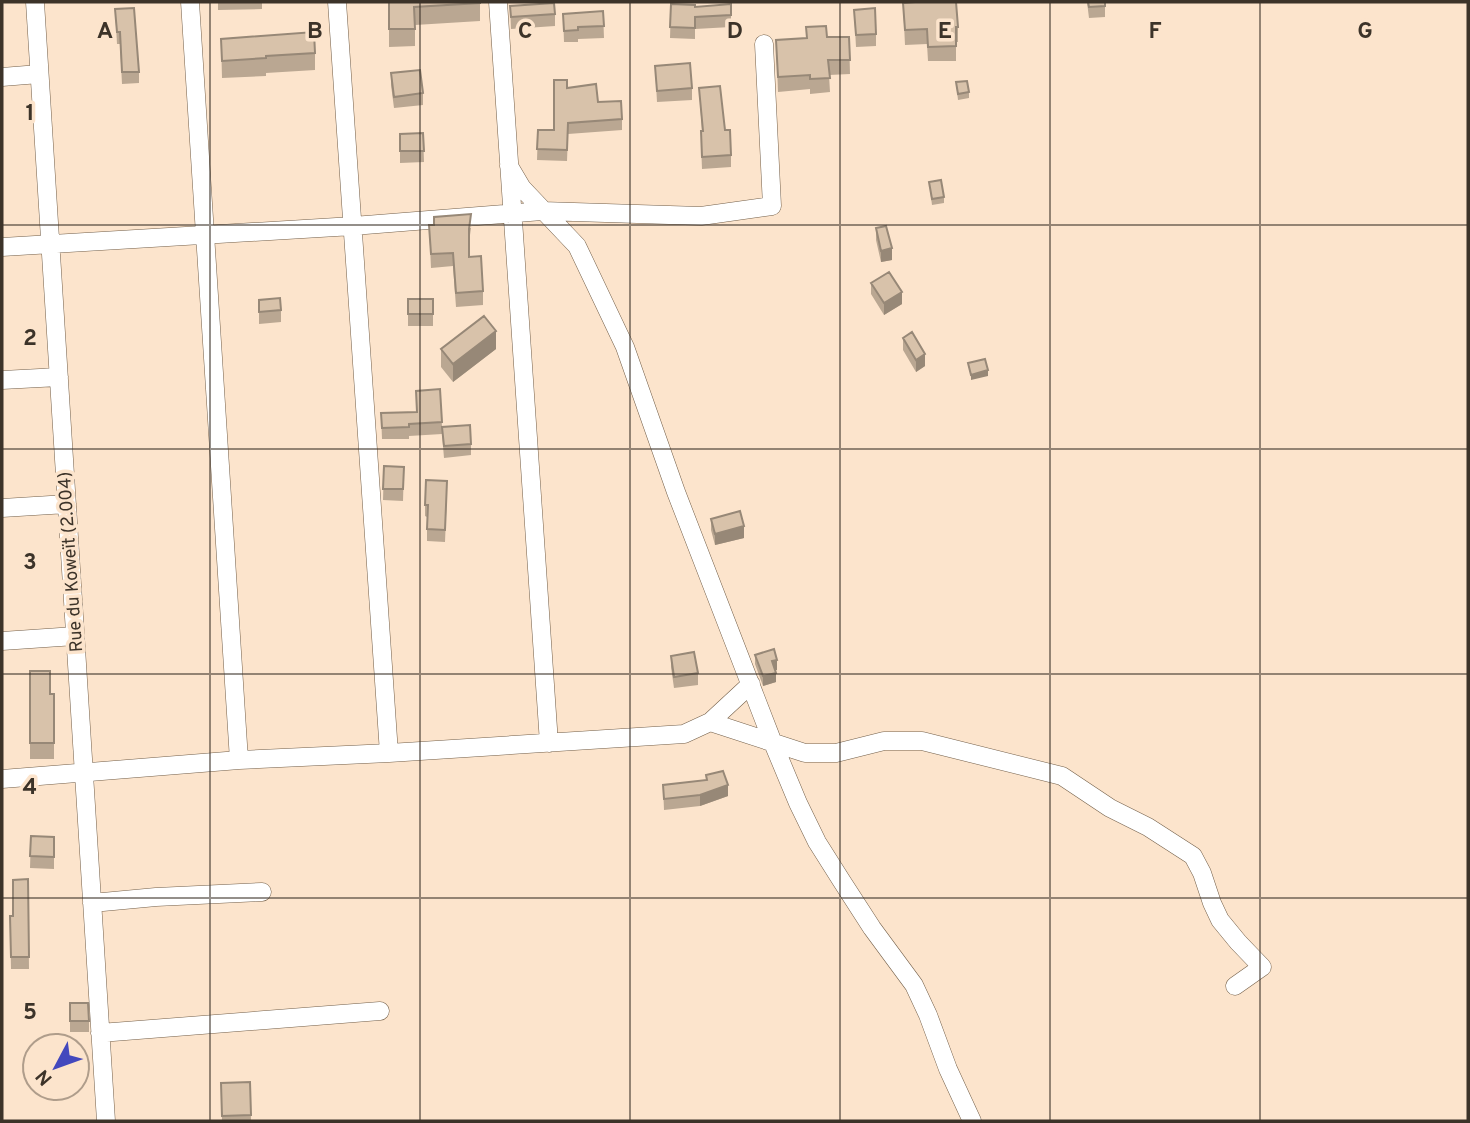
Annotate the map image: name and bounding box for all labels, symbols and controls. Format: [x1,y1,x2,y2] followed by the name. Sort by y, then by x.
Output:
[97,18,113,47] text: A
[307,18,323,47] text: B
[518,18,532,47] text: C
[727,18,743,47] text: D
[938,18,952,47] text: E
[1148,18,1162,47] text: F
[1357,18,1373,47] text: G
[25,100,35,129] text: 1
[23,325,37,354] text: 2
[54,471,89,653] street label: Rue du Koweït (2.004)
[23,549,37,578] text: 3
[23,774,37,803] text: 4
[23,999,37,1028] text: 5
[21,1032,91,1102] north arrow
[31,1064,58,1090] text: N

